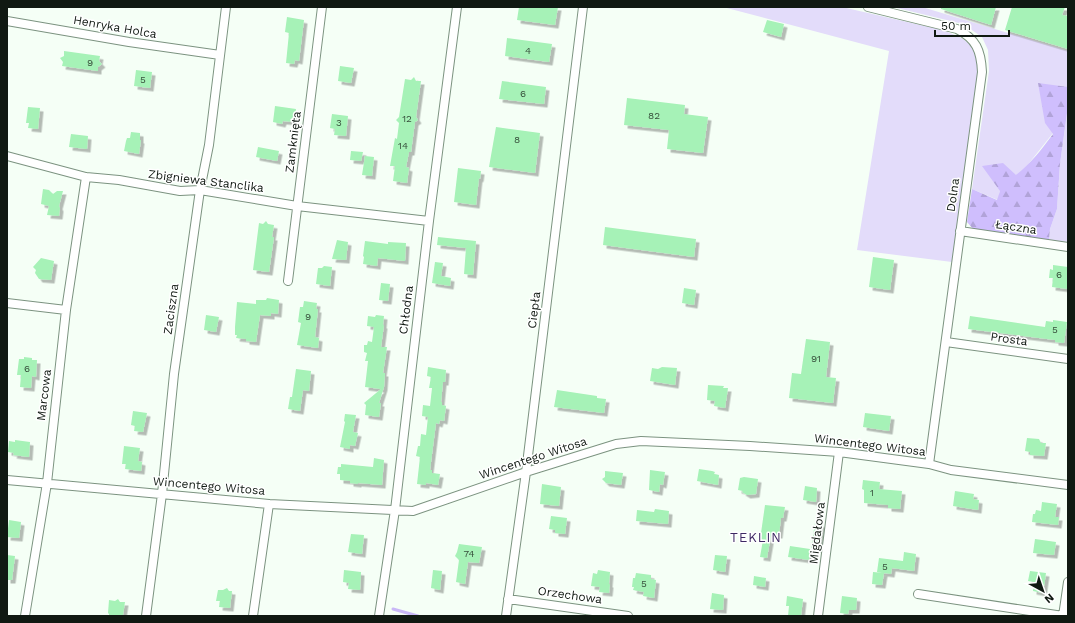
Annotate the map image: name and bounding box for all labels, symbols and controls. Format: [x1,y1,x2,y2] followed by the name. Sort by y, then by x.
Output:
[935,12,1009,38] scale bar
[72,13,158,41] street label: Henryka Holca
[941,19,971,33] text: 50 m
[525,45,531,56] house number: 4
[87,57,93,68] house number: 9
[140,74,146,85] house number: 5
[520,88,526,99] house number: 6
[282,110,304,174] street label: Zamknięta
[648,110,660,121] house number: 82
[402,113,412,124] house number: 12
[336,117,342,128] house number: 3
[514,134,520,145] house number: 8
[398,140,408,151] house number: 14
[147,167,265,195] street label: Zbigniewa Stanclika
[944,177,962,213] street label: Dolna
[994,217,1038,237] street label: Łączna
[1056,269,1062,280] house number: 6
[161,282,182,335] street label: Zaciszna
[396,285,416,335] street label: Chłodna
[525,291,543,329] street label: Ciepła
[305,311,311,322] house number: 9
[1052,324,1058,335] house number: 5
[990,329,1029,349] street label: Prosta
[811,353,821,364] house number: 91
[24,363,30,374] house number: 6
[34,368,54,422] street label: Marcowa
[813,431,927,459] street label: Wincentego Witosa
[477,434,589,482] street label: Wincentego Witosa
[152,474,266,498] street label: Wincentego Witosa
[870,487,874,498] house number: 1
[806,501,828,565] street label: Migdałowa
[730,530,782,545] district label: TEKLIN
[463,548,475,559] house number: 74
[882,561,888,572] house number: 5
[1023,571,1063,611] north arrow
[641,578,647,589] house number: 5
[537,584,603,606] street label: Orzechowa
[1042,591,1056,606] text: N

